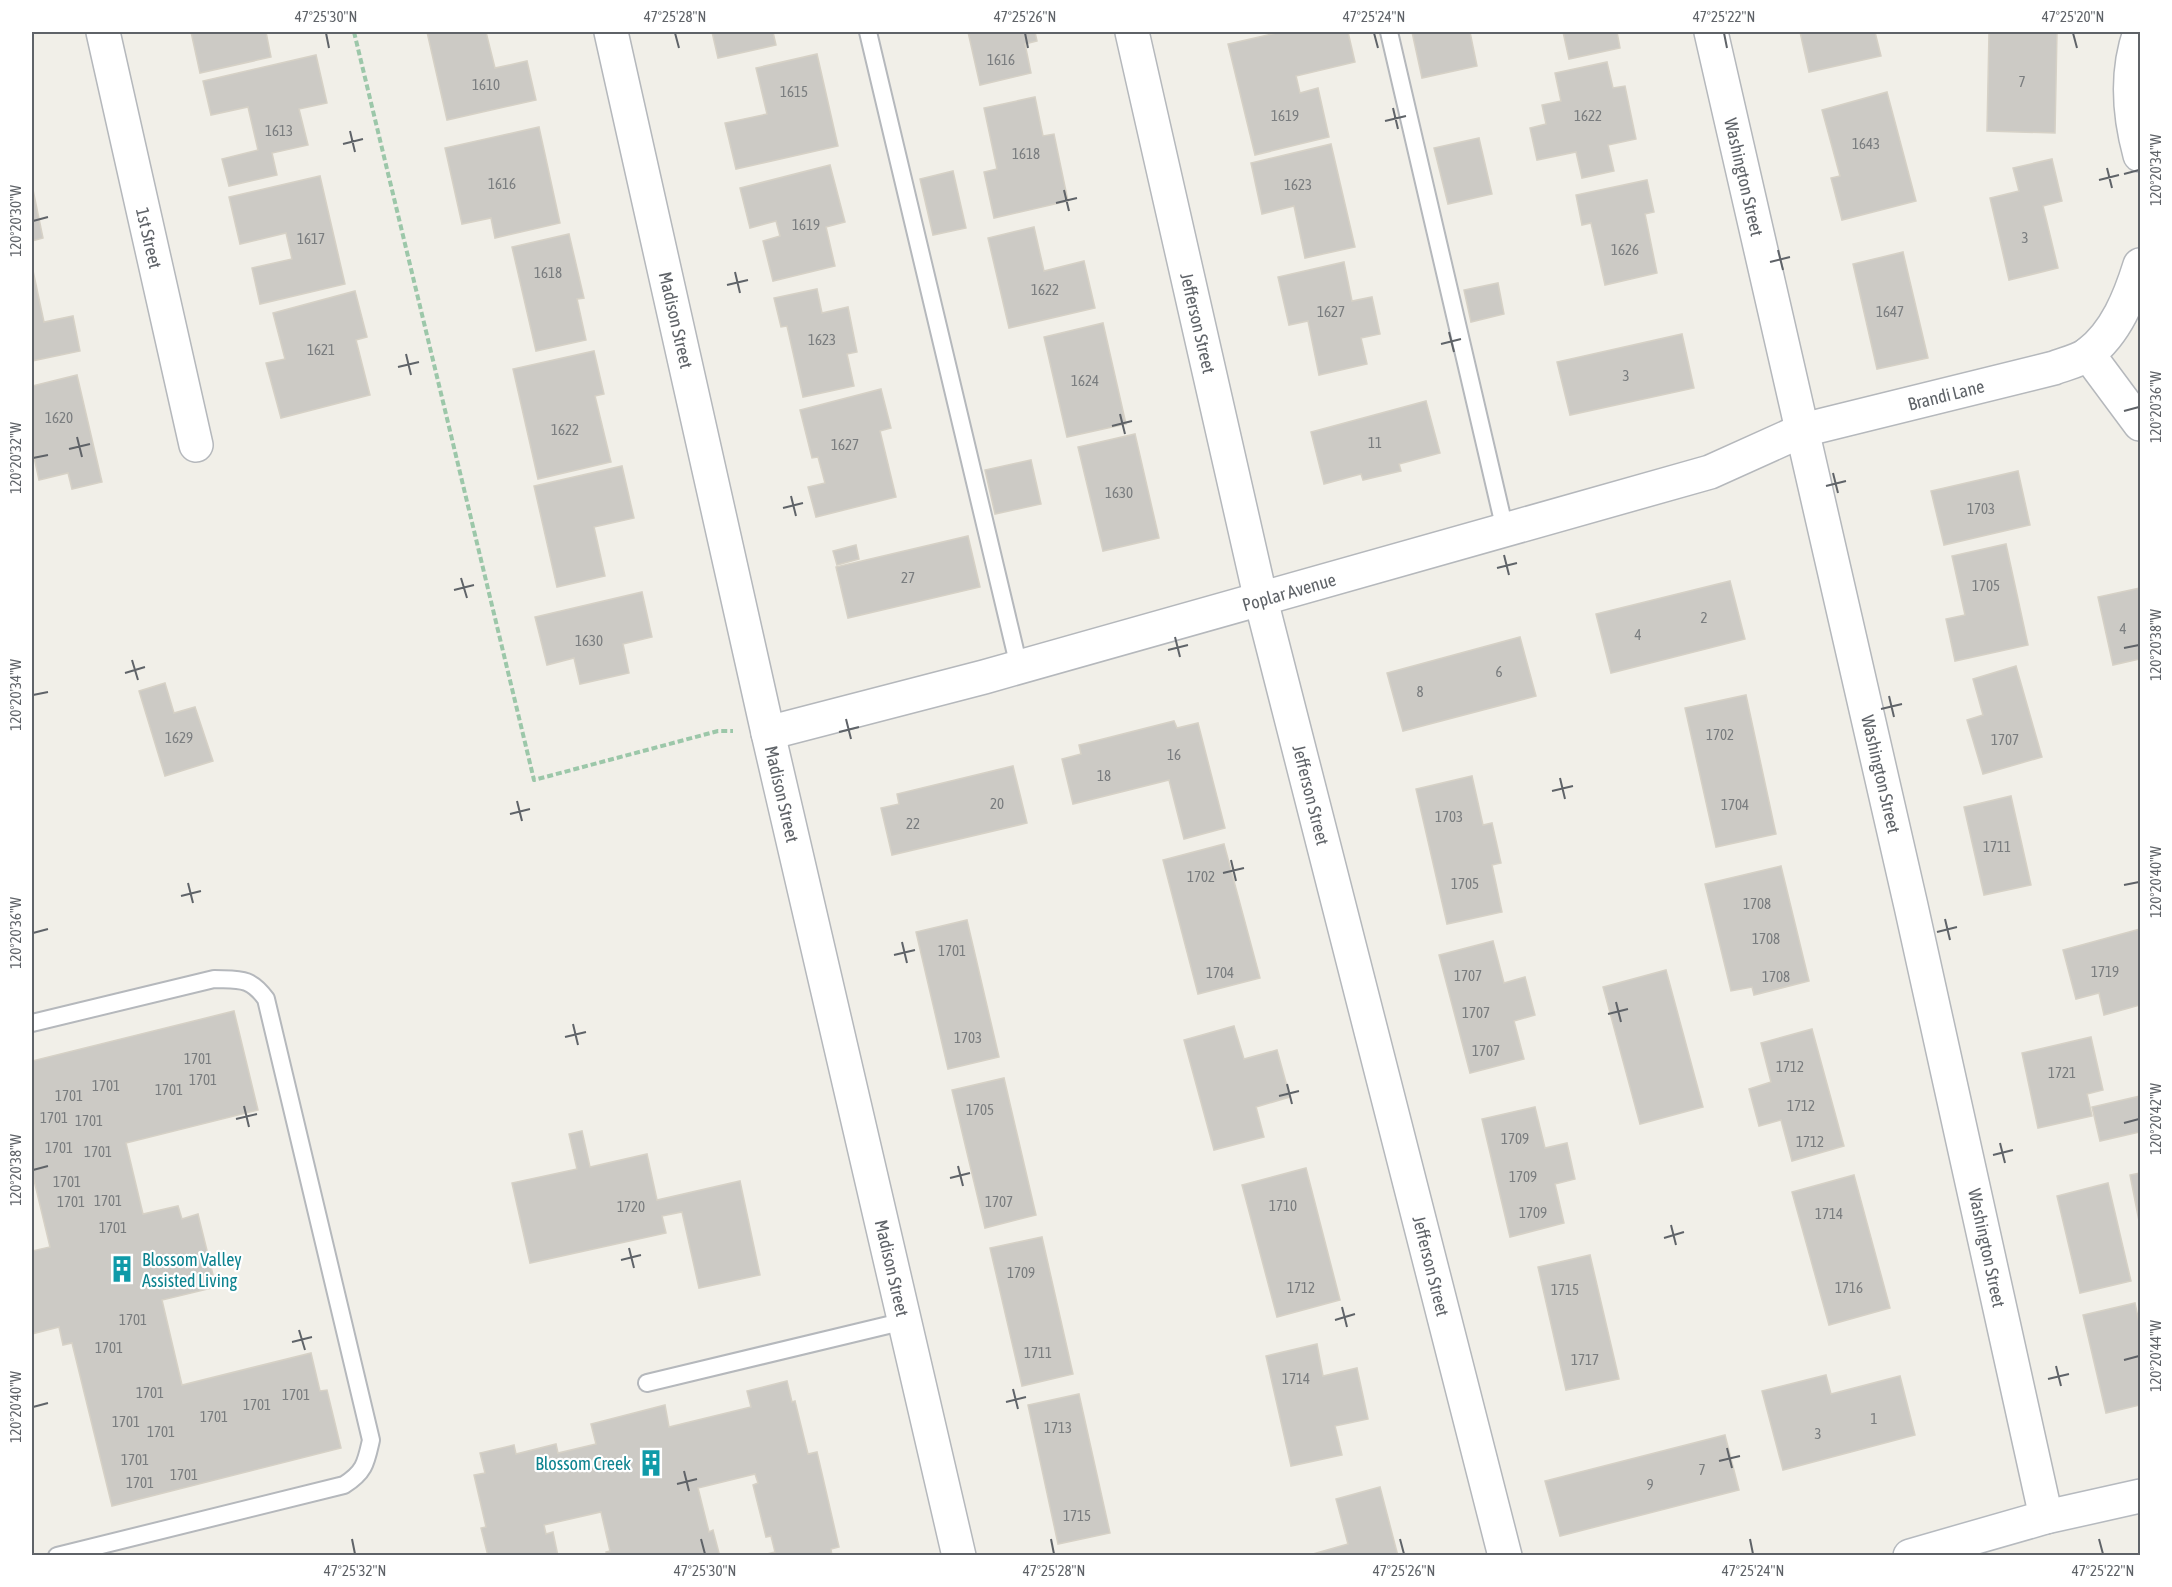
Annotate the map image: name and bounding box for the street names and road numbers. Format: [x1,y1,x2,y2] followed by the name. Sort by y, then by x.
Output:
[1720,116,1768,238] street label: Washington Street
[132,205,166,271] street label: 1st Street
[655,270,697,370] street label: Madison Street
[1176,271,1220,375] street label: Jefferson Street
[1906,375,1986,415] street label: Brandi Lane
[1240,569,1338,615] street label: Poplar Avenue
[1857,713,1905,835] street label: Washington Street
[1288,743,1334,847] street label: Jefferson Street
[761,744,803,844] street label: Madison Street
[1964,1187,2010,1309] street label: Washington Street
[1408,1214,1454,1318] street label: Jefferson Street
[871,1218,913,1318] street label: Madison Street

